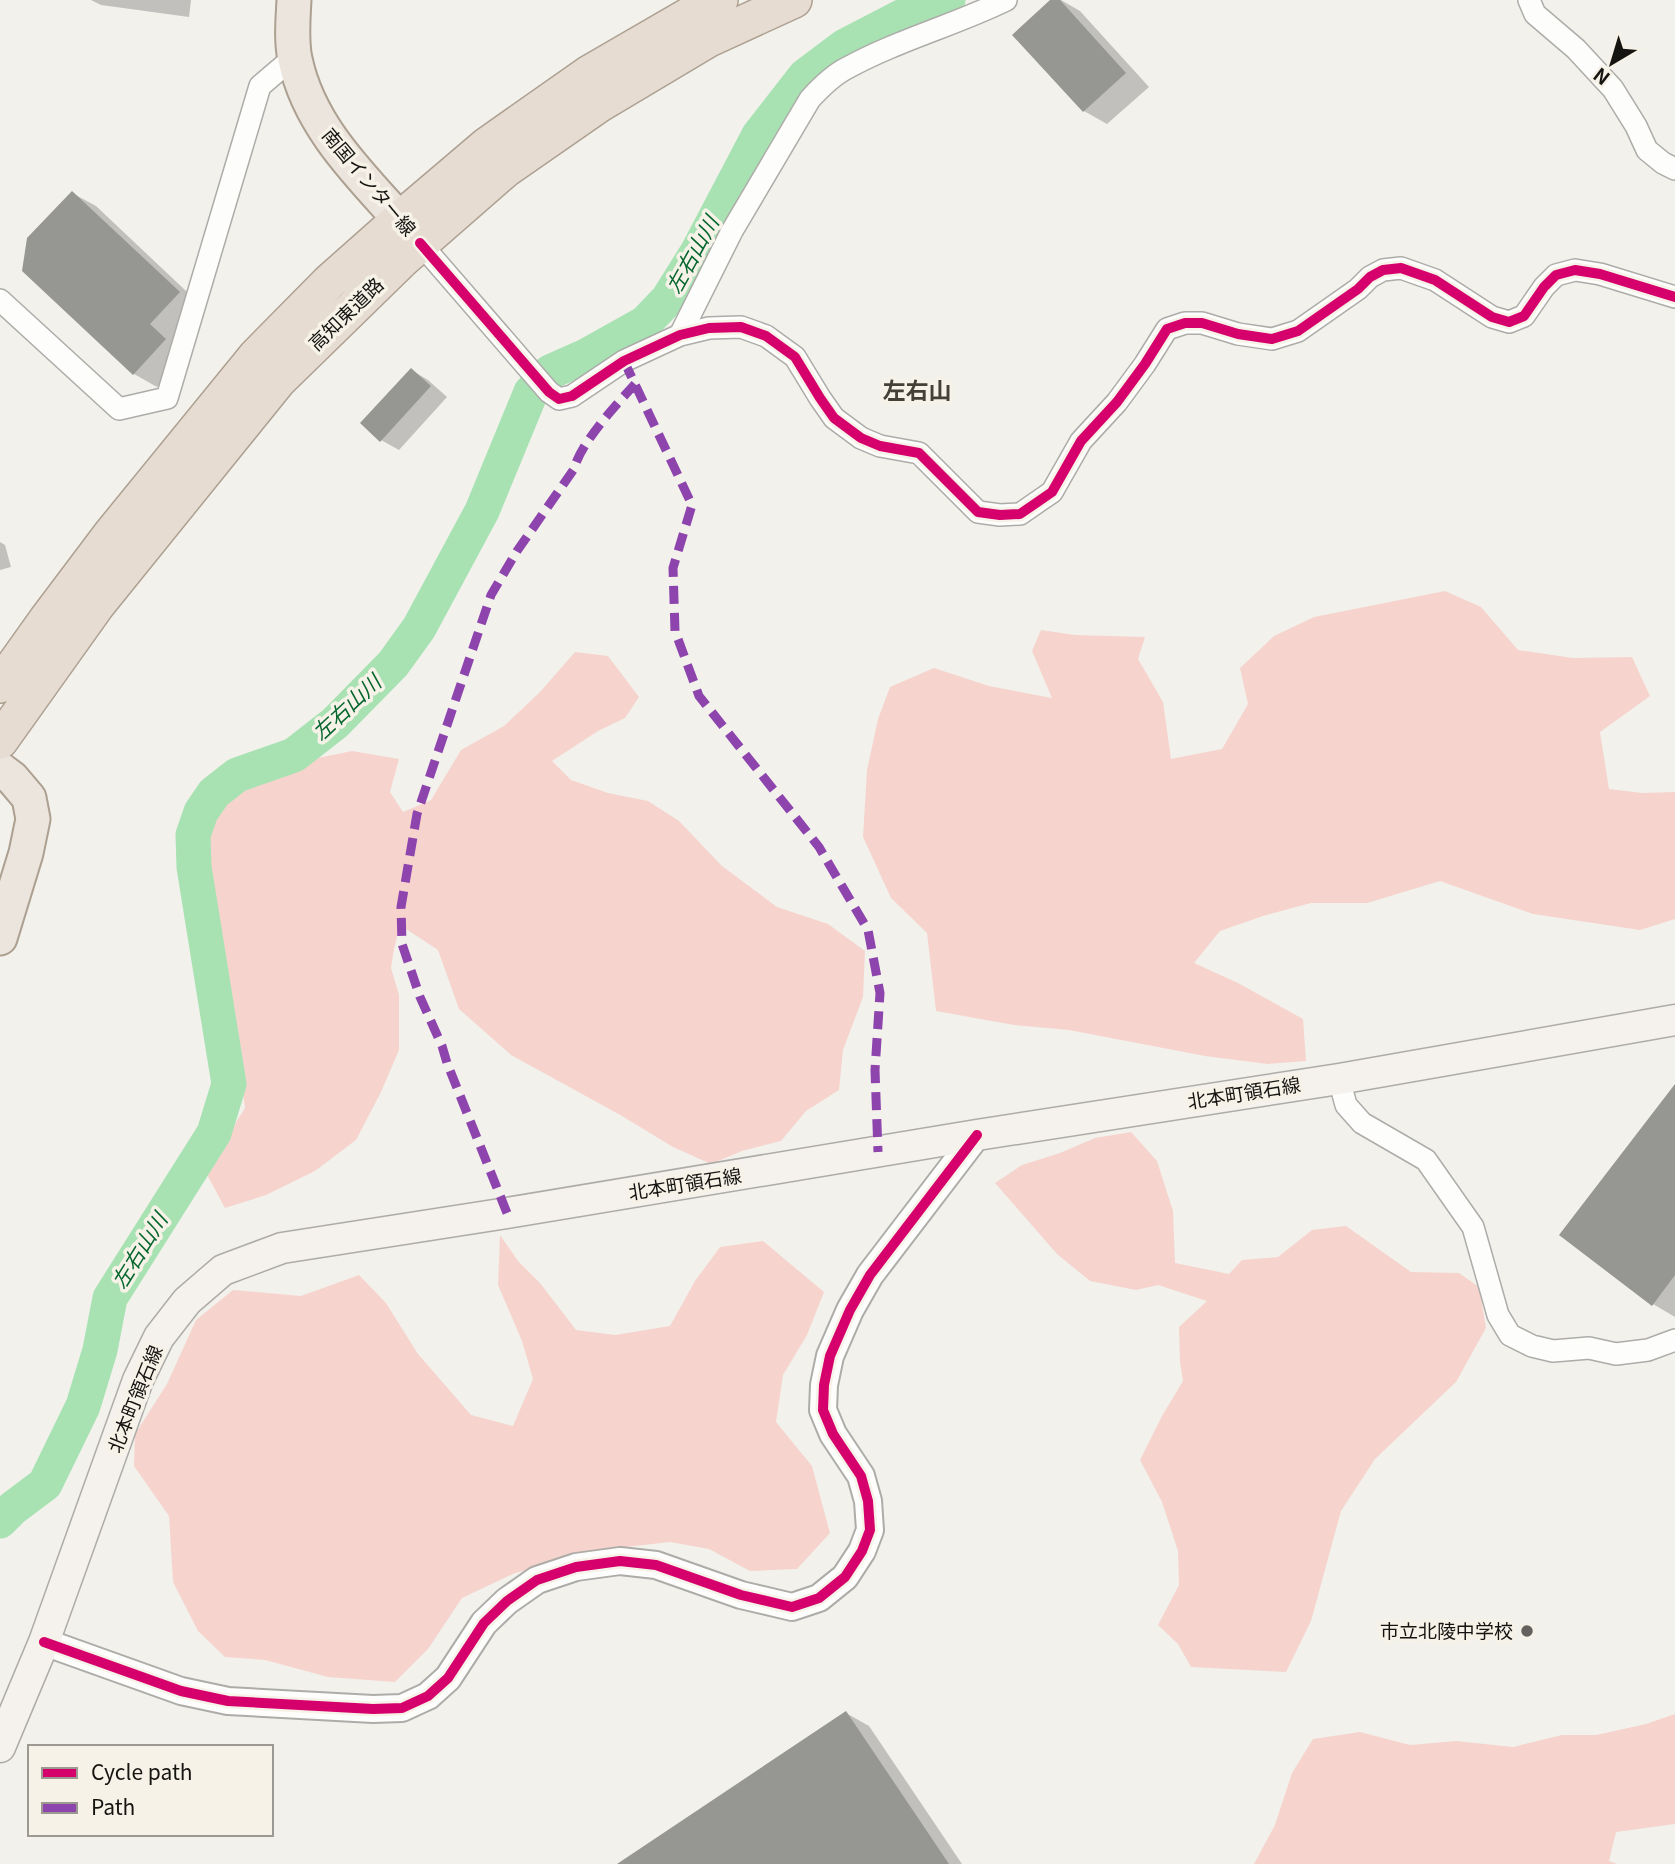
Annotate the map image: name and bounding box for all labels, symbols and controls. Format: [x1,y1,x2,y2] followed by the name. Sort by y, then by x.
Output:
[1577,28,1647,98] north arrow
[1587,63,1615,93] text: N
[317,121,423,241] street label: 南国インター線
[658,208,726,298] water label: 左右山川
[301,270,389,356] street label: 高知東道路
[883,372,952,406] district label: 左右山
[305,666,388,746] water label: 左右山川
[1185,1069,1302,1114] street label: 北本町領石線
[626,1160,743,1205] street label: 北本町領石線
[103,1205,174,1294] water label: 左右山川
[100,1341,167,1456] street label: 北本町領石線
[1380,1616,1513,1643] place label: 市立北陵中学校
[1519,1623,1535,1639] marker: 市立北陵中学校
[28,1745,273,1836] legend
[91,1756,193,1786] text: Cycle path
[91,1791,135,1821] text: Path

